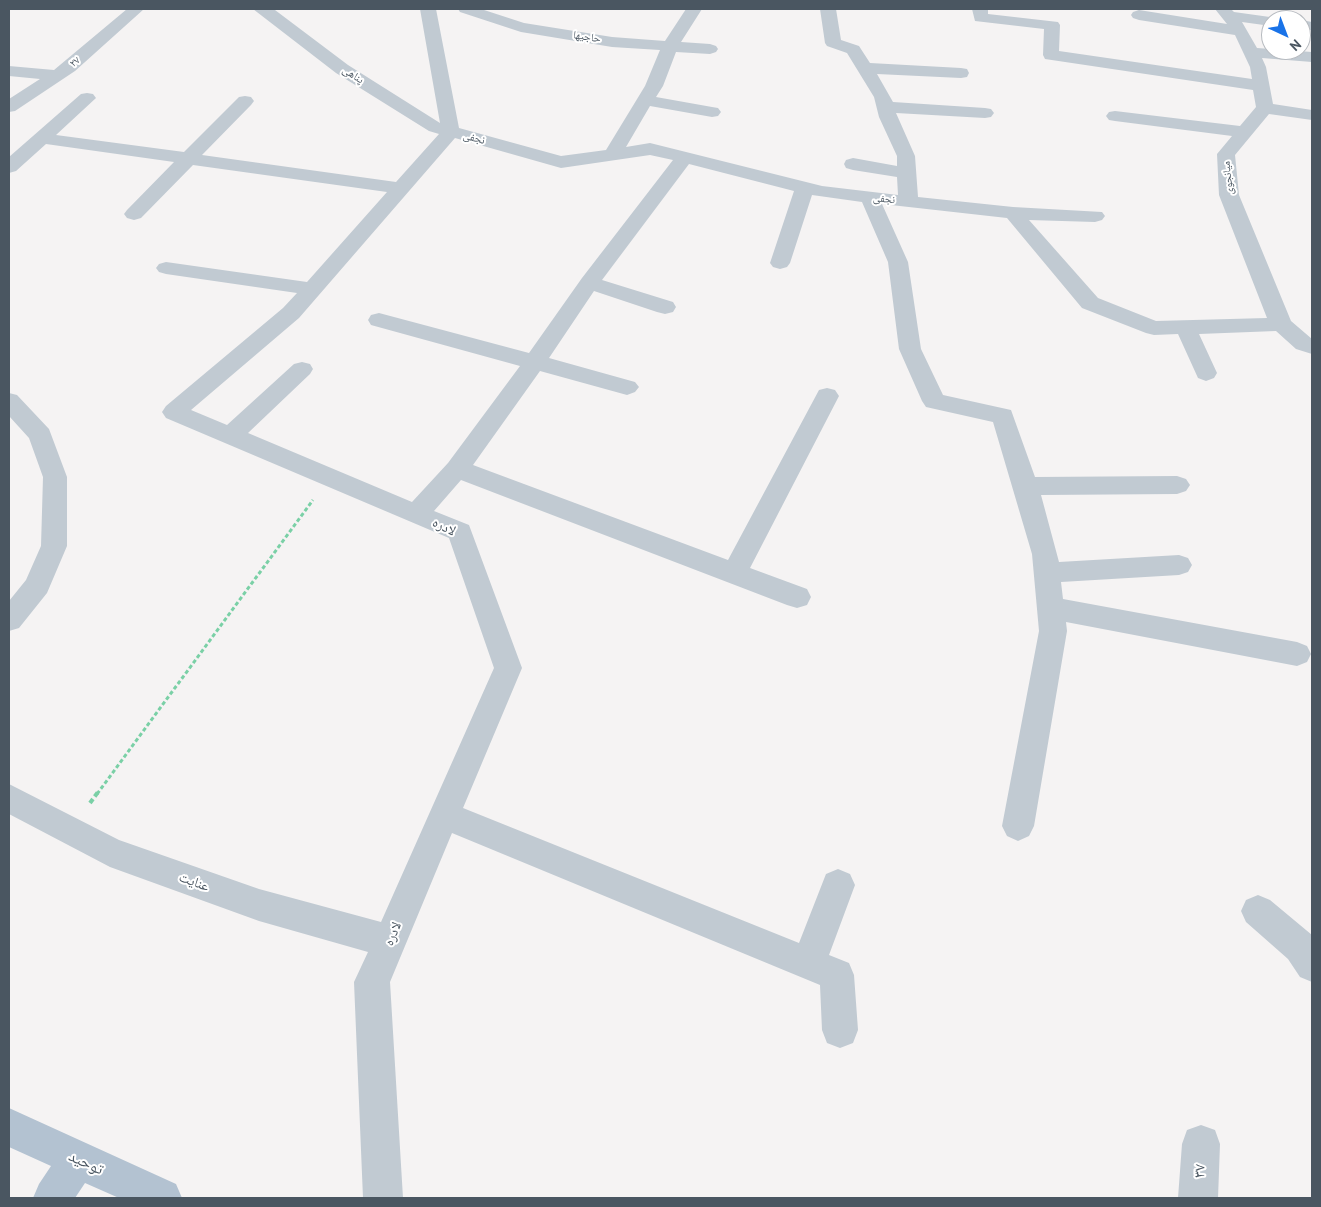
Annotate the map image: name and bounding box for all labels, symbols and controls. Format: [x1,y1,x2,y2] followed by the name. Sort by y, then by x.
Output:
[1261,10,1311,60] north arrow
[572,28,602,46] street label: حاجیها
[1286,36,1305,55] text: N
[67,54,83,70] street label: ۲۷
[340,63,366,87] street label: پناهی
[462,129,486,147] street label: نجفی
[1220,160,1236,196] street label: میانجوی
[872,191,896,207] street label: نجفی
[429,514,459,540] street label: لادره
[177,869,211,895] street label: عنایت
[381,920,405,948] street label: لادره
[65,1147,107,1179] street label: توحید
[1190,1163,1210,1179] street label: ۳۷

